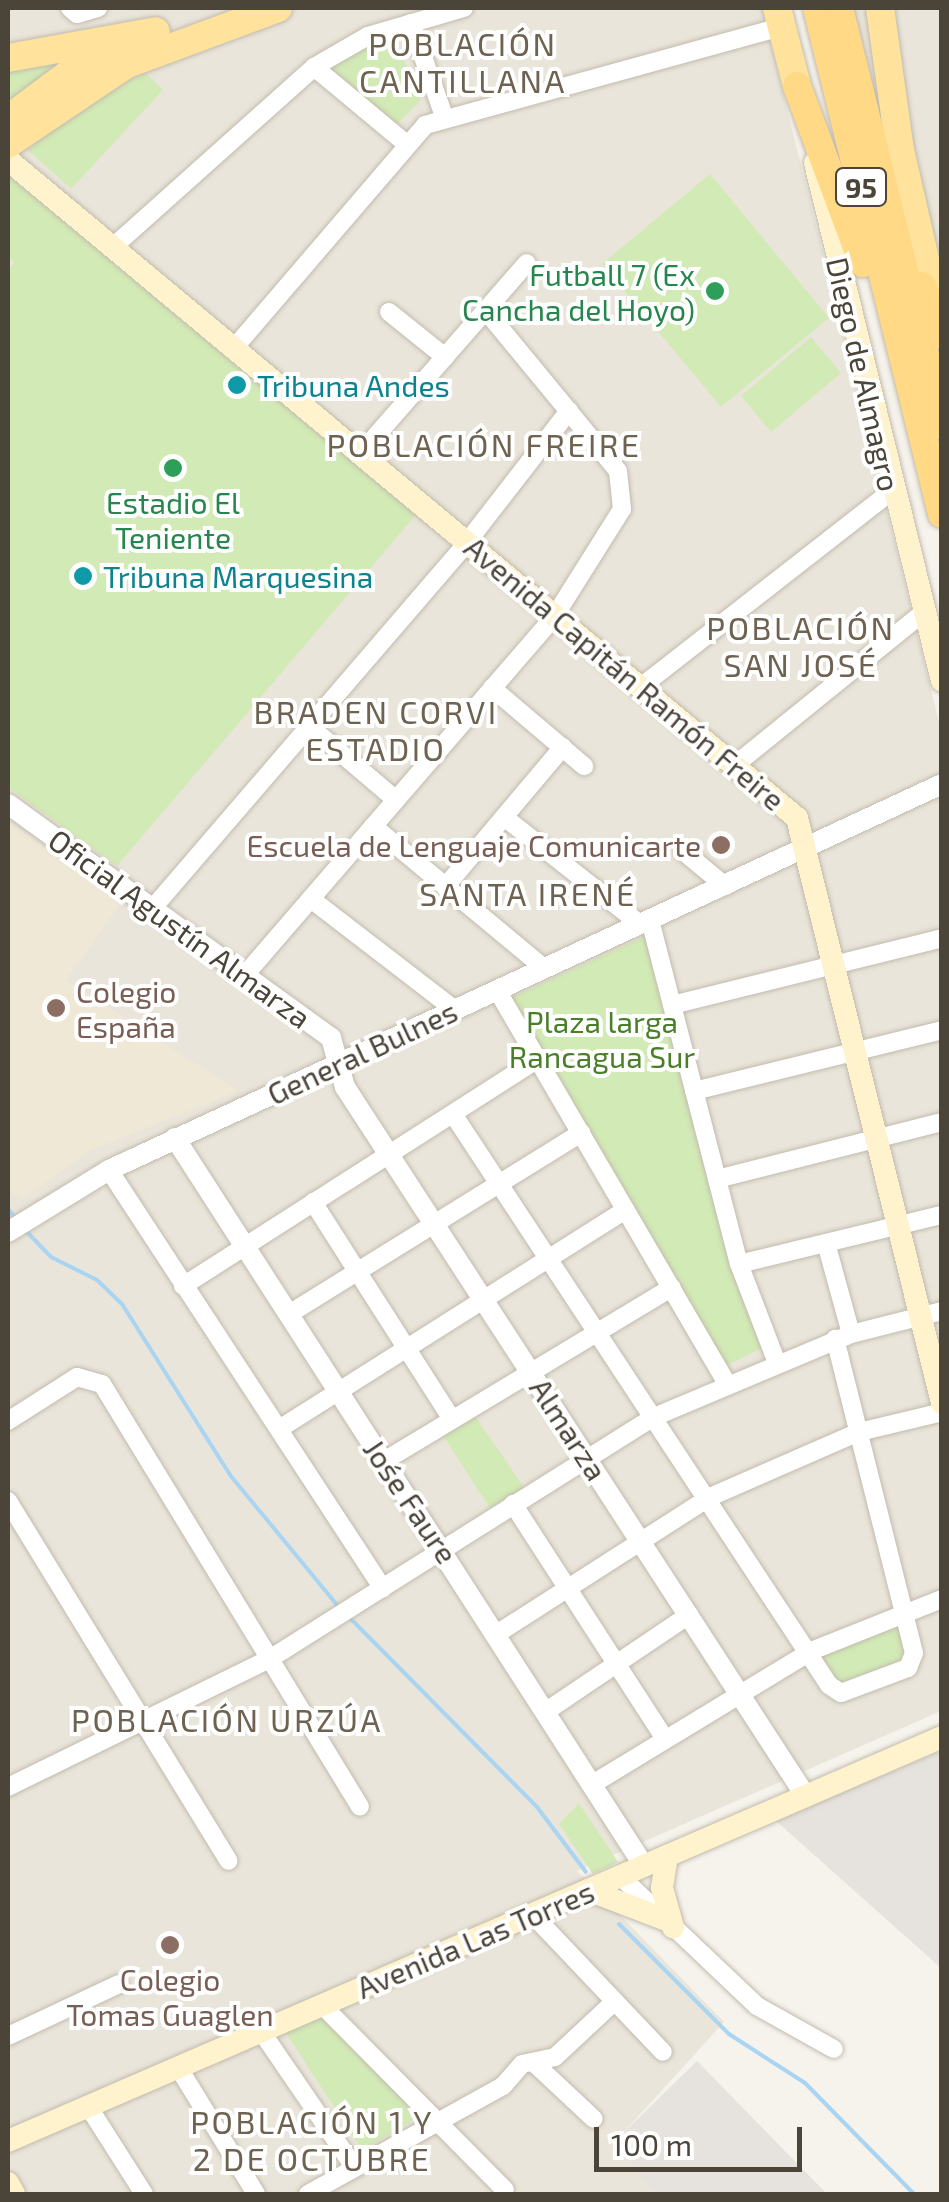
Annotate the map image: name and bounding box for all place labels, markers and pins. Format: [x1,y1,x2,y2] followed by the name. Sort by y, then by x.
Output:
[461,256,695,326] place label: Futball 7 (Ex Cancha del Hoyo)
[704,280,726,302] marker: Futball 7 (Ex Cancha del Hoyo)
[257,367,451,403] place label: Tribuna Andes
[226,374,248,396] marker: Tribuna Andes
[162,457,184,479] marker: Estadio El Teniente
[106,484,240,554] place label: Estadio El Teniente
[103,558,373,594] place label: Tribuna Marquesina
[72,565,94,587] marker: Tribuna Marquesina
[246,827,701,863] place label: Escuela de Lenguaje Comunicarte
[710,834,732,856] marker: Escuela de Lenguaje Comunicarte
[76,973,176,1044] place label: Colegio España
[45,997,67,1019] marker: Colegio España
[159,1934,181,1956] marker: Colegio Tomas Guaglen
[66,1961,274,2032] place label: Colegio Tomas Guaglen

